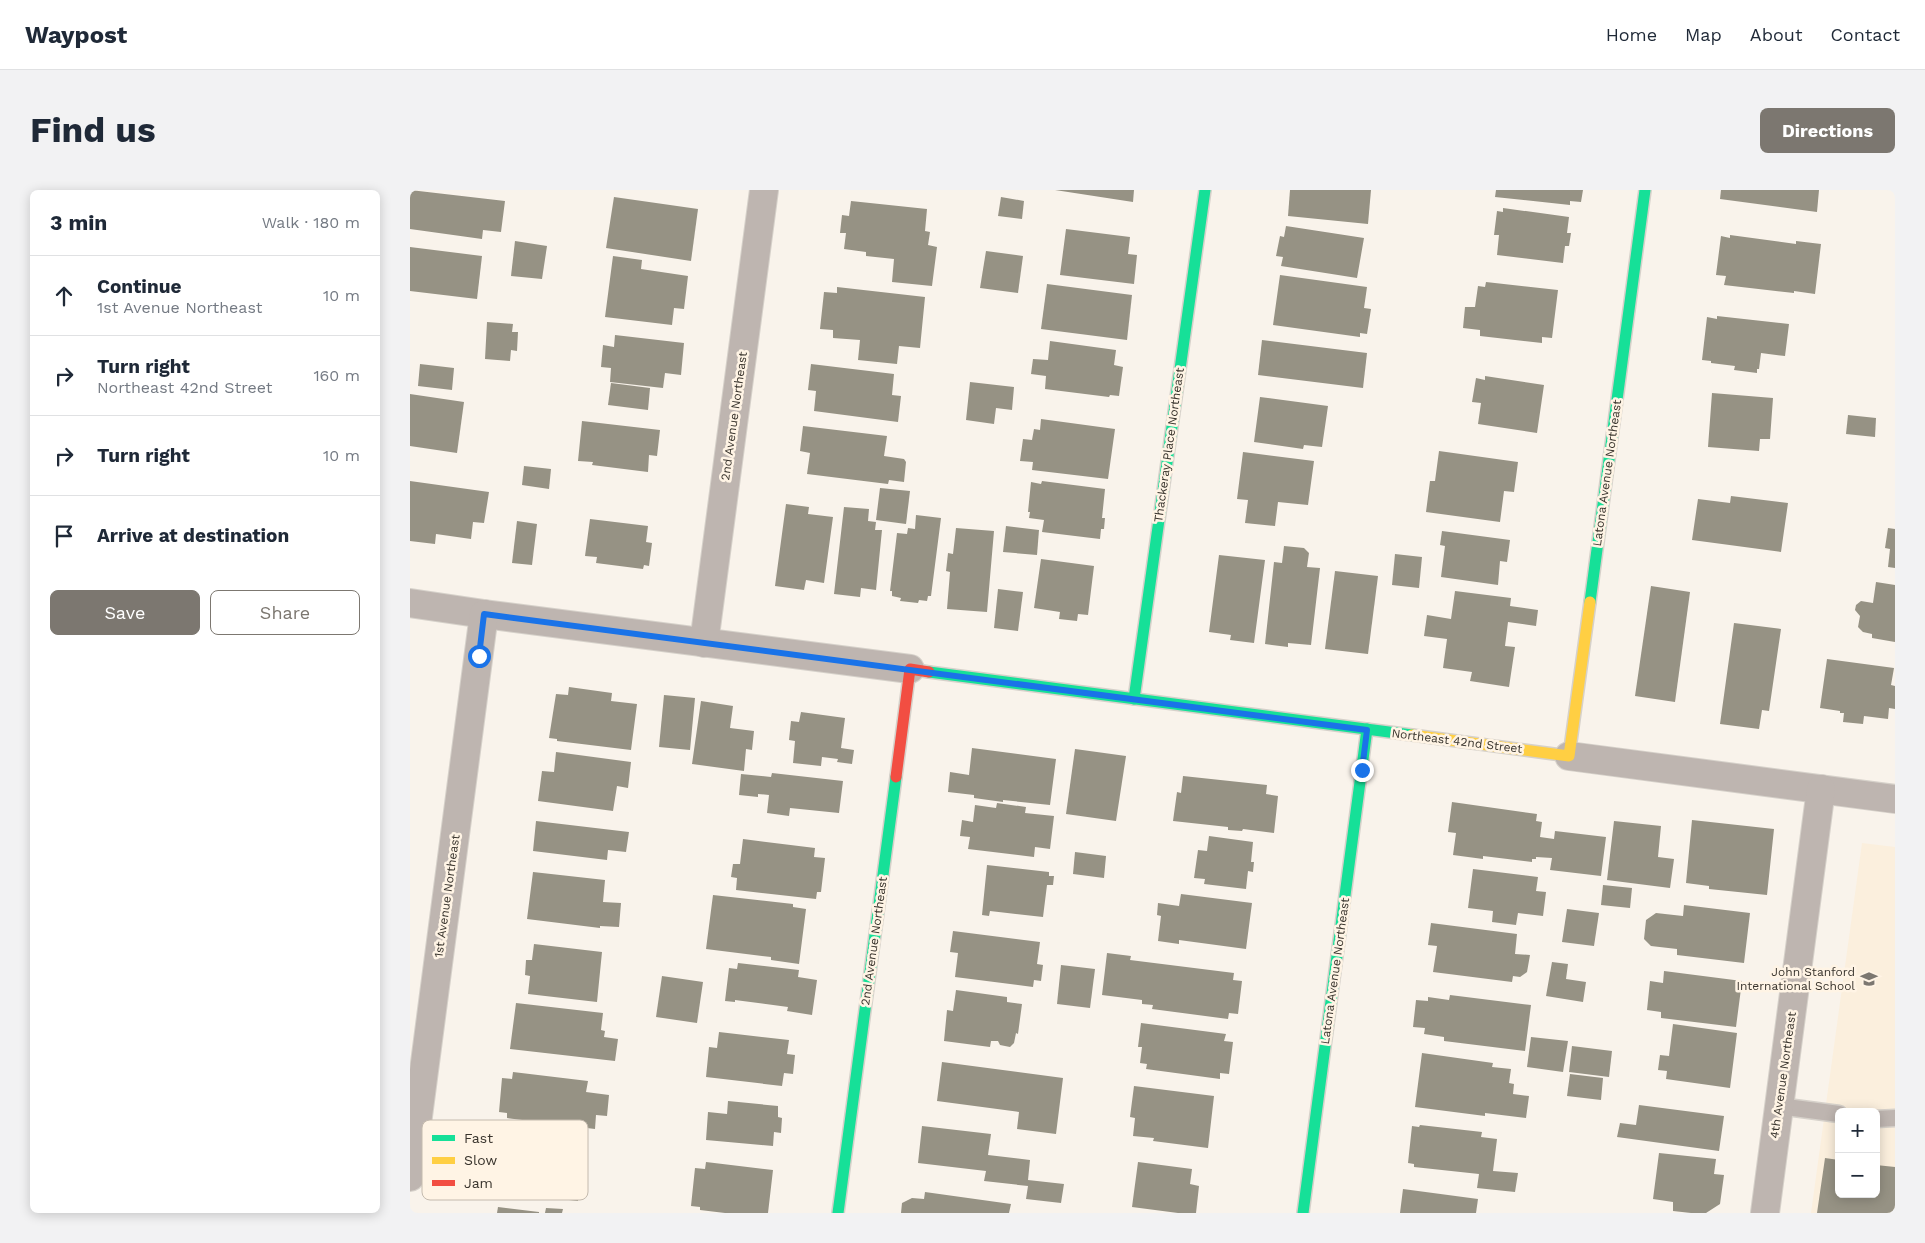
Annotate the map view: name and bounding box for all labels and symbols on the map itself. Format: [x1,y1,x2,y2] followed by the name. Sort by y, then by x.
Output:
[718,351,750,481] street label: 2nd Avenue Northeast
[1151,367,1187,523] street label: Thackeray Place Northeast
[1590,399,1624,547] street label: Latona Avenue Northeast
[468,645,491,668] route start
[1391,726,1523,756] street label: Northeast 42nd Street
[1351,759,1374,782] route end
[431,834,463,958] street label: 1st Avenue Northeast
[858,876,890,1006] street label: 2nd Avenue Northeast
[1318,897,1352,1045] street label: Latona Avenue Northeast
[1736,965,1855,993] place label: John Stanford International School
[1859,969,1879,989] school or university icon: John Stanford International School
[1767,1011,1799,1139] street label: 4th Avenue Northeast
[422,1120,588,1200] legend
[464,1130,493,1146] text: Fast
[464,1152,497,1168] text: Slow
[464,1175,493,1191] text: Jam

